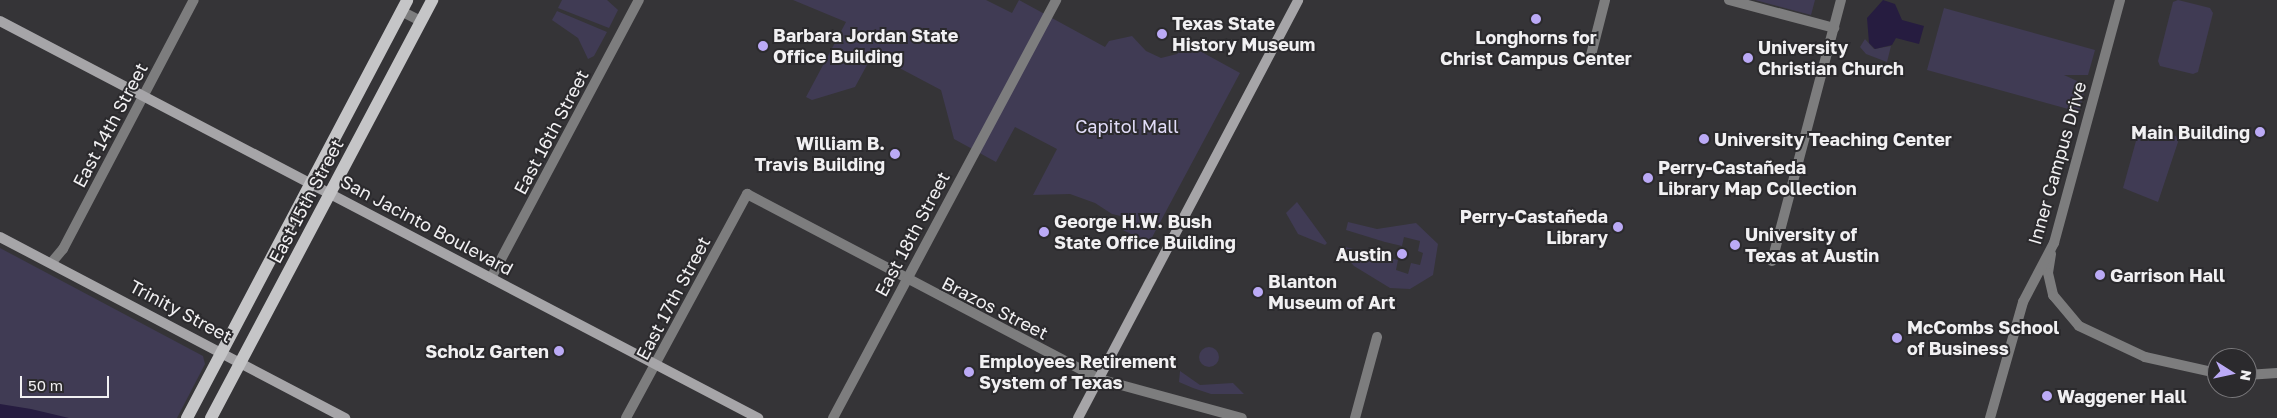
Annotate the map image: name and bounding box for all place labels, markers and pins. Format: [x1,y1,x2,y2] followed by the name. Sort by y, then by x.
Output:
[1172,13,1315,56] place label: Texas State History Museum
[1530,13,1542,25] marker: Longhorns for Christ Campus Center
[773,25,958,68] place label: Barbara Jordan State Office Building
[1440,27,1632,70] place label: Longhorns for Christ Campus Center
[1156,28,1168,40] marker: Texas State History Museum
[1758,37,1904,80] place label: University Christian Church
[757,40,769,52] marker: Barbara Jordan State Office Building
[1742,52,1754,64] marker: University Christian Church
[2131,121,2250,143] place label: Main Building
[2254,126,2266,138] marker: Main Building
[1714,128,1952,150] place label: University Teaching Center
[755,133,885,176] place label: William B. Travis Building
[1698,133,1710,145] marker: University Teaching Center
[889,148,901,160] marker: William B. Travis Building
[1658,157,1857,200] place label: Perry-Castañeda Library Map Collection
[1642,172,1654,184] marker: Perry-Castañeda Library Map Collection
[1460,206,1608,248] place label: Perry-Castañeda Library
[1054,211,1236,253] place label: George H.W. Bush State Office Building
[1612,221,1624,233] marker: Perry-Castañeda Library
[1745,224,1879,266] place label: University of Texas at Austin
[1038,226,1050,238] marker: George H.W. Bush State Office Building
[1729,239,1741,251] marker: University of Texas at Austin
[1336,243,1392,265] place label: Austin
[1396,248,1408,260] marker: Austin
[2110,264,2225,286] place label: Garrison Hall
[2094,269,2106,281] marker: Garrison Hall
[1268,271,1396,314] place label: Blanton Museum of Art
[1252,286,1264,298] marker: Blanton Museum of Art
[1907,317,2059,359] place label: McCombs School of Business
[1891,332,1903,344] marker: McCombs School of Business
[425,340,549,362] place label: Scholz Garten
[553,345,565,357] marker: Scholz Garten
[979,351,1176,394] place label: Employees Retirement System of Texas
[963,366,975,378] marker: Employees Retirement System of Texas
[2057,385,2187,407] place label: Waggener Hall
[2041,390,2053,402] marker: Waggener Hall

